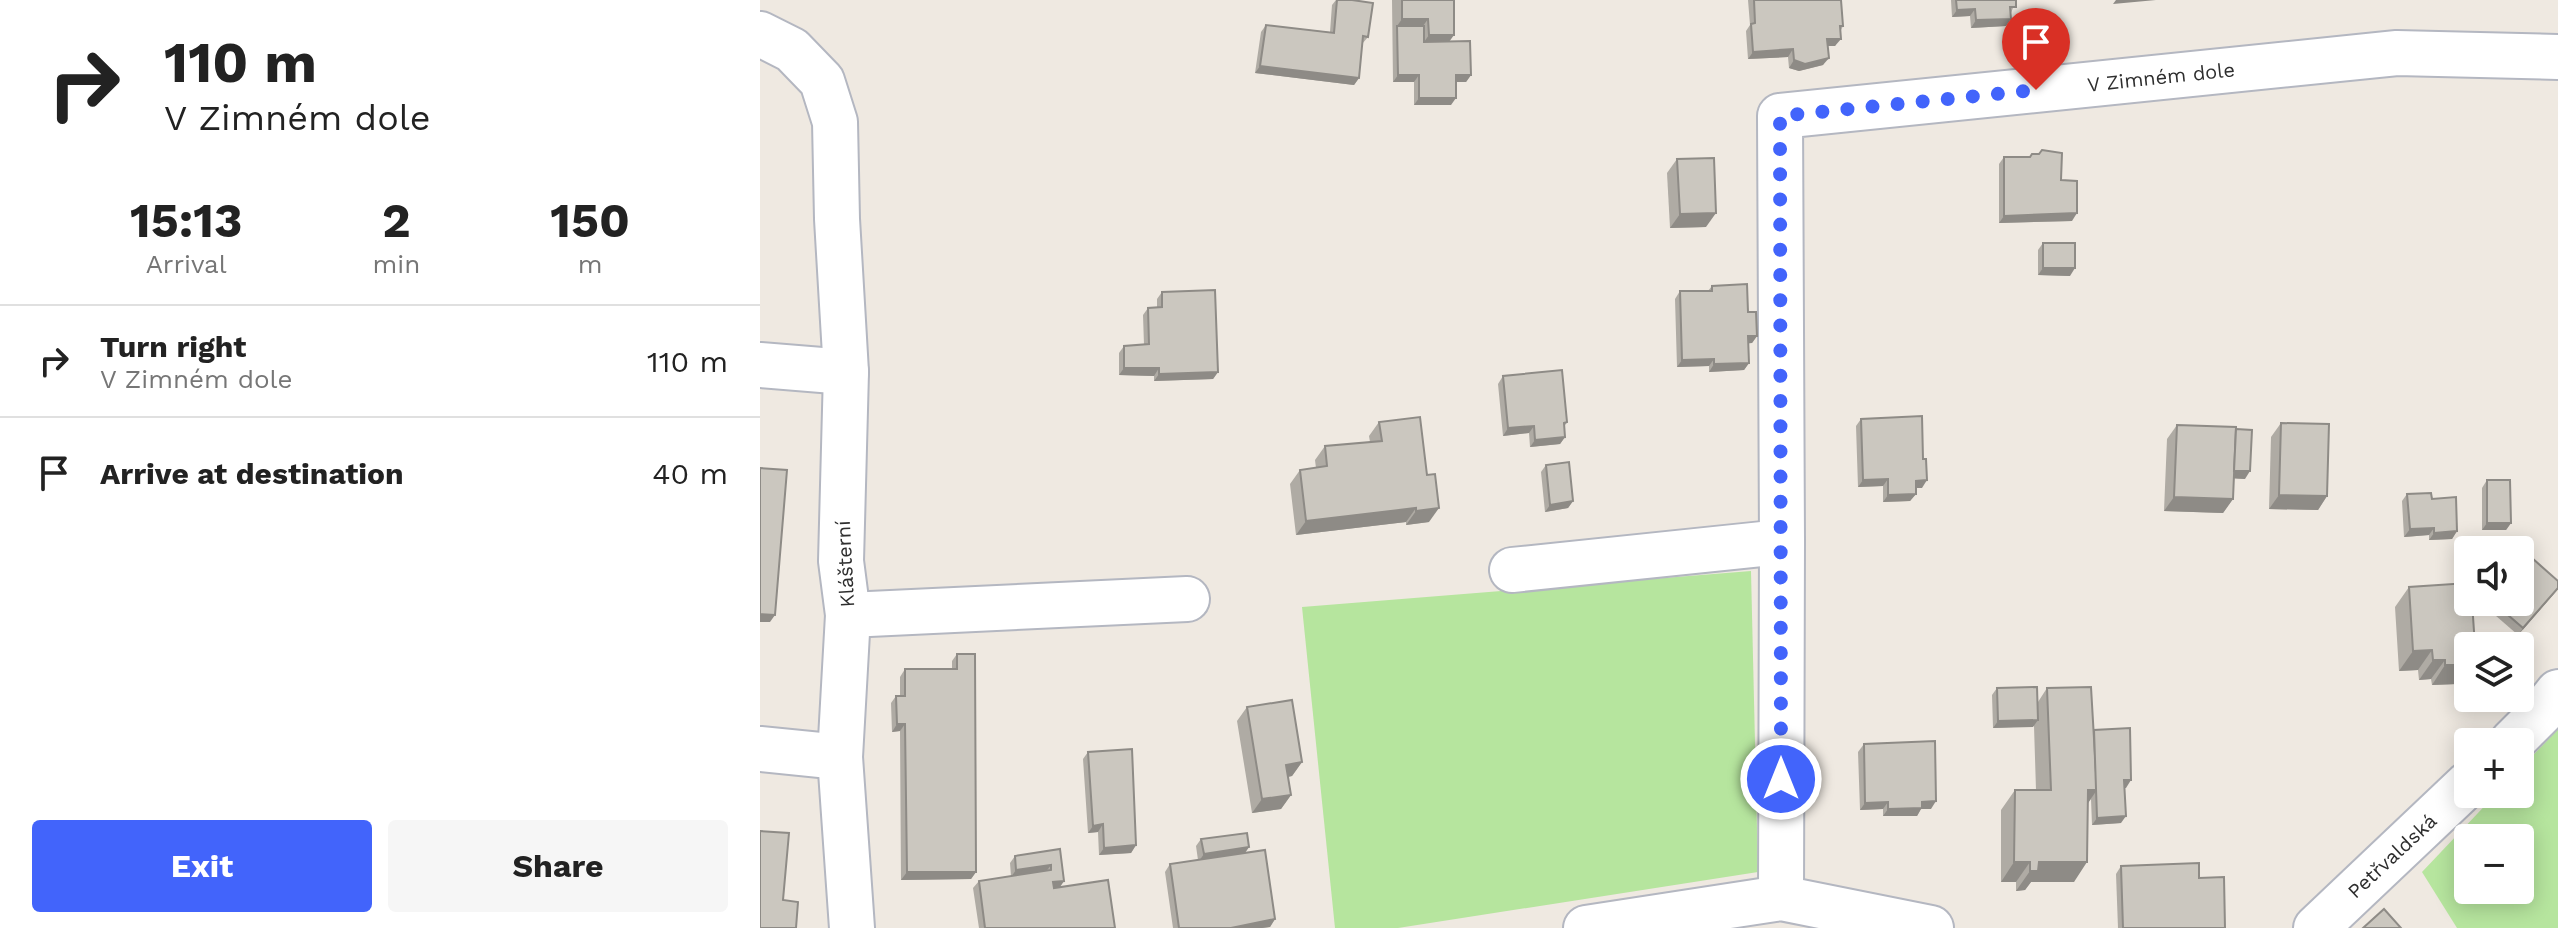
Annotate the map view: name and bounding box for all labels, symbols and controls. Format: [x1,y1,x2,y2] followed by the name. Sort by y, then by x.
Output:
[2002,8,2070,90] pin
[2014,20,2058,64] icon: arrive
[164,30,317,96] text: 110 m
[32,32,136,136] icon: right
[2086,57,2236,97] street label: V Zimném dole
[164,97,431,139] text: V Zimném dole
[130,192,242,249] text: 15:13
[382,192,411,249] text: 2
[550,192,630,249] text: 150
[146,249,227,279] text: Arrival
[372,249,420,279] text: min
[578,249,603,279] text: m
[100,329,246,364] text: Turn right
[32,339,76,383] icon: right
[647,344,728,379] text: 110 m
[100,364,293,394] text: V Zimném dole
[32,451,76,495] icon: arrive
[100,456,404,491] text: Arrive at destination
[652,456,728,491] text: 40 m
[831,520,859,608] street label: Klášterní
[2454,536,2534,904] map controls
[2454,536,2534,616] button: sound
[2454,632,2534,712] button: layers
[2454,728,2534,808] button: +
[1739,737,1823,821] position arrow
[2343,809,2441,903] street label: Petřvaldská
[32,820,372,912] button: Exit
[388,820,728,912] button: Share
[2454,824,2534,904] button: −

